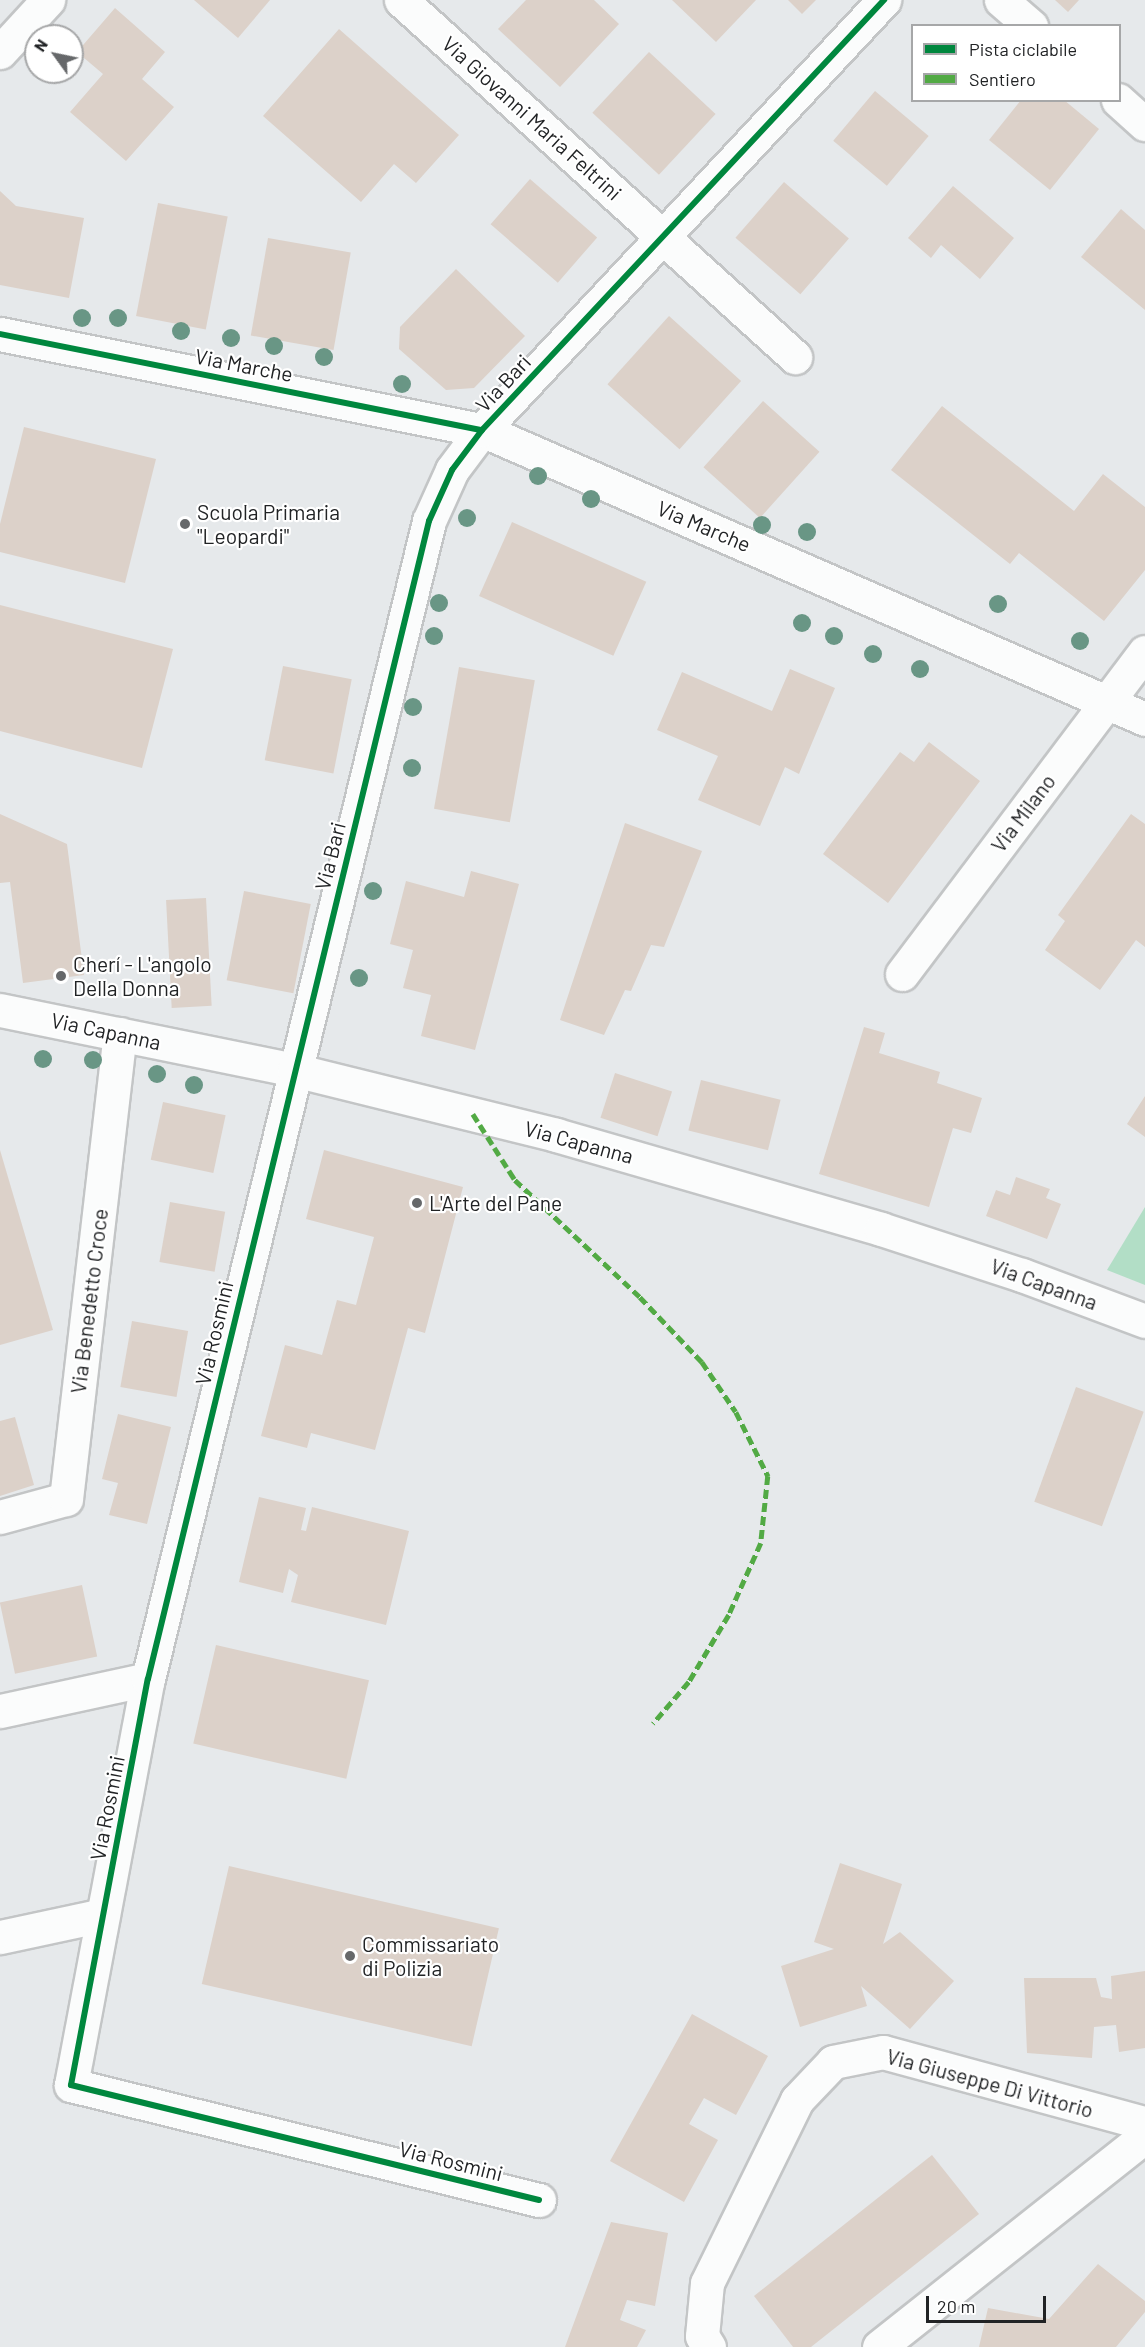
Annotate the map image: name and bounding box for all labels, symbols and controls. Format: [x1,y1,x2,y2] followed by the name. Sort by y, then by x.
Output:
[24,24,84,84] north arrow
[911,24,1121,102] legend
[437,31,627,205] street label: Via Giovanni Maria Feltrini
[29,35,51,55] text: N
[969,38,1077,60] text: Pista ciclabile
[969,68,1036,90] text: Sentiero
[193,343,295,387] street label: Via Marche
[470,349,536,417] street label: Via Bari
[653,495,755,557] street label: Via Marche
[197,499,340,549] place label: Scuola Primaria "Leopardi"
[178,517,192,531] marker: Scuola Primaria "Leopardi"
[985,769,1061,857] street label: Via Milano
[309,819,351,893] street label: Via Bari
[73,951,212,1001] place label: Cherí - L'angolo Della Donna
[54,969,68,983] marker: Cherí - L'angolo Della Donna
[49,1007,163,1055] street label: Via Capanna
[522,1115,636,1169] street label: Via Capanna
[429,1190,562,1216] place label: L'Arte del Pane
[410,1196,424,1210] marker: L'Arte del Pane
[65,1207,113,1395] street label: Via Benedetto Croce
[987,1253,1101,1315] street label: Via Capanna
[190,1278,238,1388] street label: Via Rosmini
[84,1753,130,1863] street label: Via Rosmini
[362,1931,499,1981] place label: Commissariato di Polizia
[343,1949,357,1963] marker: Commissariato di Polizia
[884,2043,1096,2123] street label: Via Giuseppe Di Vittorio
[396,2136,506,2186] street label: Via Rosmini
[929,2284,1049,2322] scale bar
[937,2295,975,2317] text: 20 m

